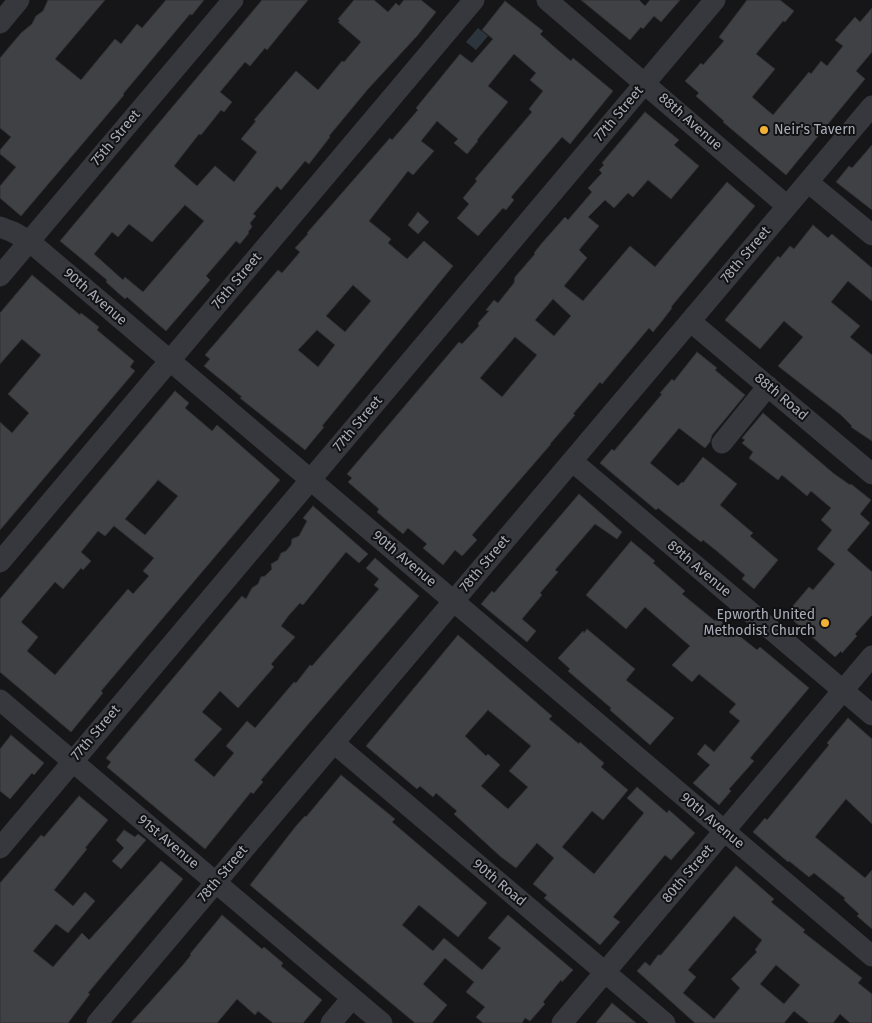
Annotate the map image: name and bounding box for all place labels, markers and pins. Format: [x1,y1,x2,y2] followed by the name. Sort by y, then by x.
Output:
[774,122,856,138] place label: Neir's Tavern
[758,124,770,136] marker: Neir's Tavern
[703,607,815,640] place label: Epworth United Methodist Church
[819,617,831,629] marker: Epworth United Methodist Church

